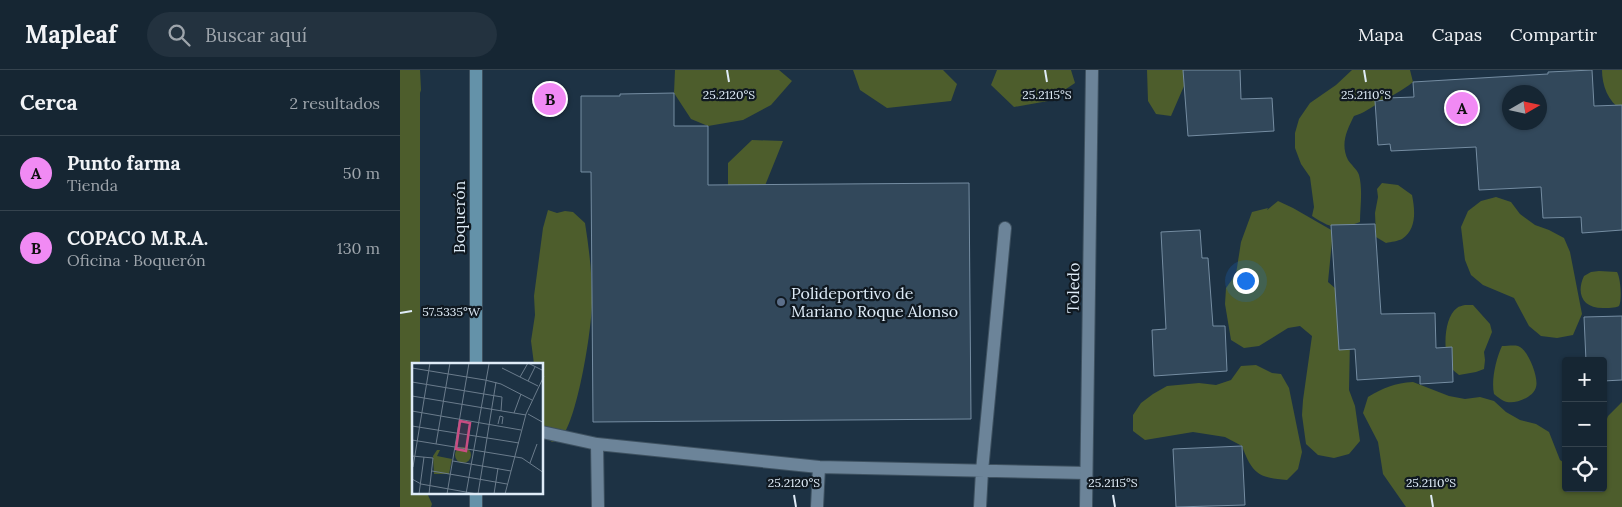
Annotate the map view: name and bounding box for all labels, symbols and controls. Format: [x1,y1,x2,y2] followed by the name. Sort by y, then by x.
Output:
[147,12,497,57] search box
[25,19,117,50] text: Mapleaf
[165,21,193,49] icon: search
[205,23,307,47] text: Buscar aquí
[1358,23,1404,46] text: Mapa
[1432,23,1482,46] text: Capas
[1510,23,1597,46] text: Compartir
[534,80,566,118] pin: B
[1502,85,1547,130] north arrow
[703,87,755,102] text: 25.2120°S
[1022,87,1072,102] text: 25.2115°S
[1341,87,1391,102] text: 25.2110°S
[20,89,78,116] text: Cerca
[1446,89,1478,127] pin: A
[290,93,380,113] text: 2 resultados
[67,151,180,175] text: Punto farma
[31,163,41,183] text: A
[343,163,380,183] text: 50 m
[67,175,118,195] text: Tienda
[449,180,469,253] street label: Boquerón
[67,226,208,250] text: COPACO M.R.A.
[31,238,41,258] text: B
[337,238,380,258] text: 130 m
[67,250,206,270] text: Oficina · Boquerón
[1063,262,1083,314] street label: Toledo
[1233,268,1259,294] your location
[791,283,958,321] place label: Polideportivo de Mariano Roque Alonso
[775,296,787,308] marker: Polideportivo de Mariano Roque Alonso
[422,304,481,319] text: 57.5335°W
[1562,357,1607,492] map controls
[1562,357,1607,402] button: +
[412,363,544,494] inset map
[1562,402,1607,447] button: −
[1562,447,1607,492] button: locate
[768,475,820,490] text: 25.2120°S
[1088,475,1138,490] text: 25.2115°S
[1406,475,1456,490] text: 25.2110°S

